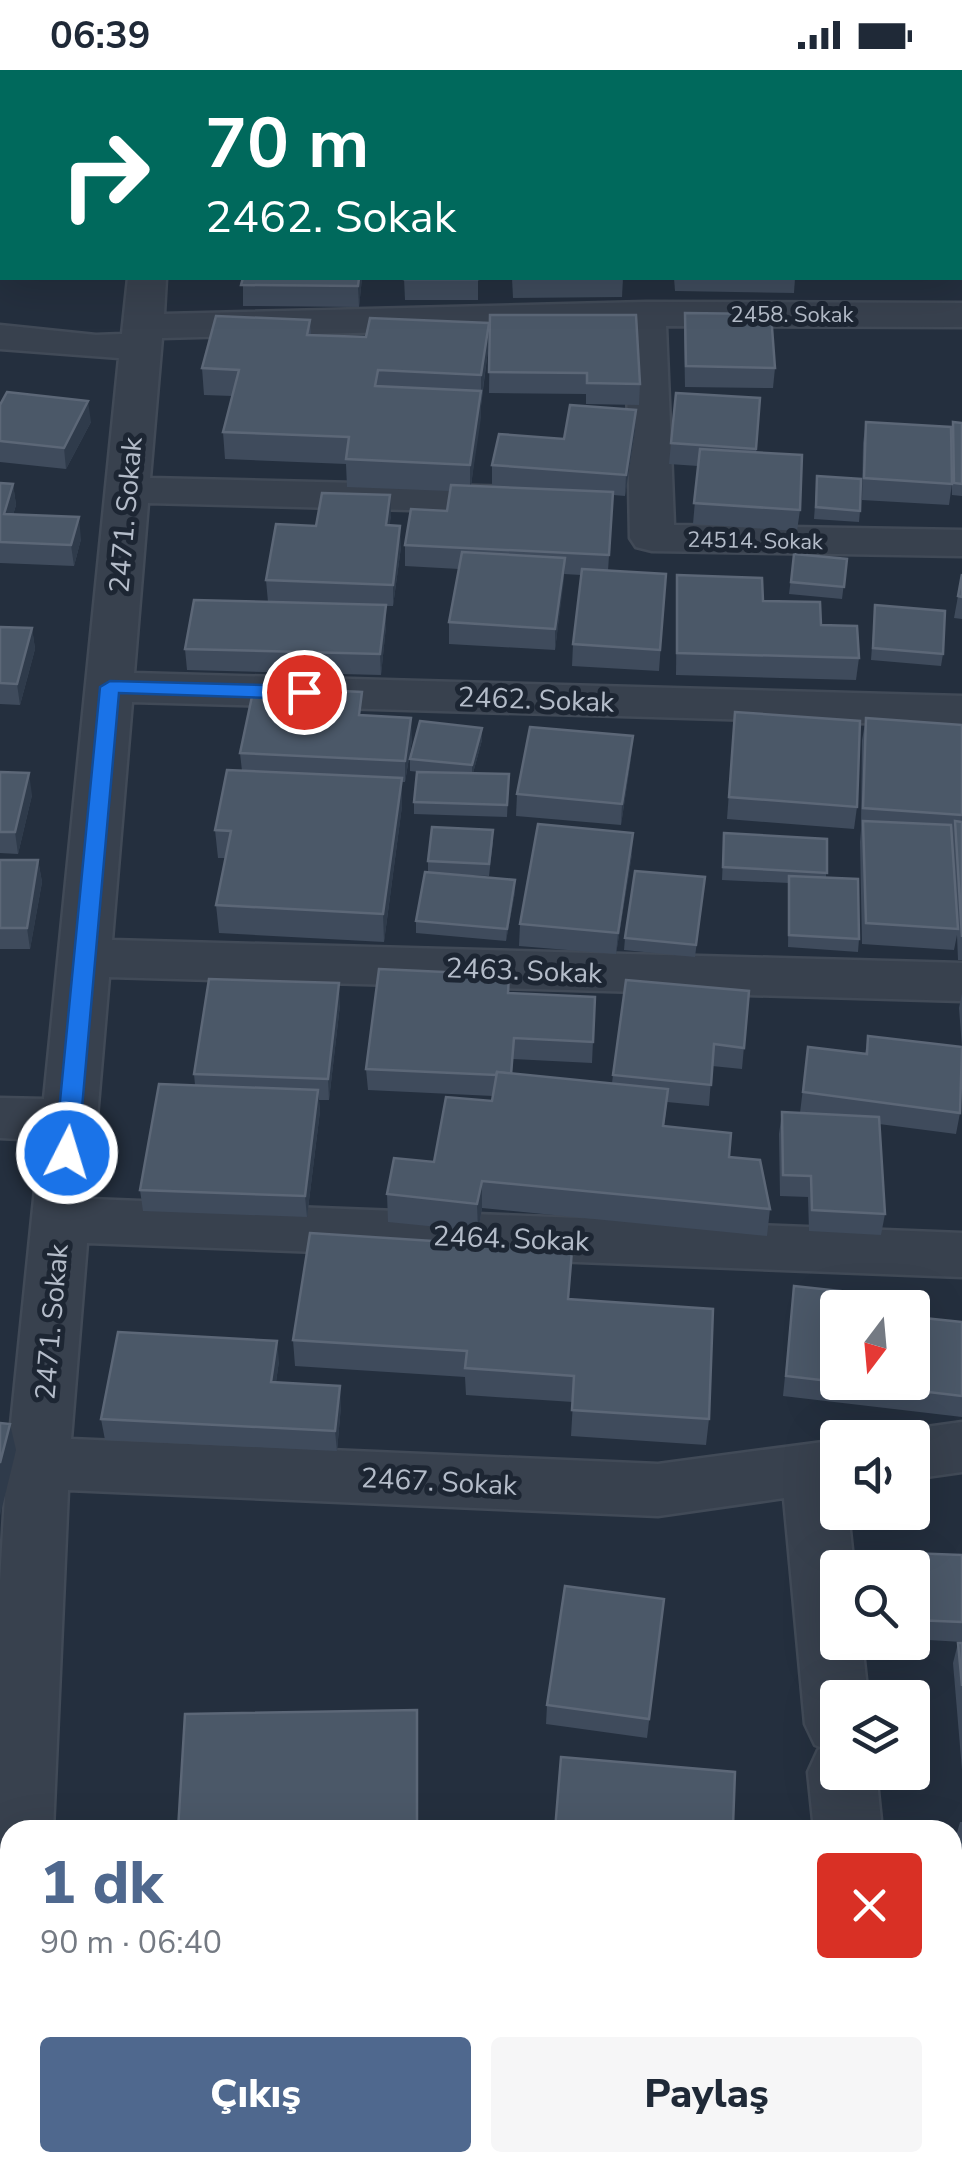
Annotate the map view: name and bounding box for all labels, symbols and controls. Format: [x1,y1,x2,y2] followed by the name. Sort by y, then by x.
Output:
[50,10,151,61] text: 06:39
[205,96,369,192] text: 70 m
[40,110,170,240] icon: right
[205,187,456,248] text: 2462. Sokak
[731,300,854,330] street label: 2458. Sokak
[100,435,152,595] street label: 2471. Sokak
[687,525,824,557] street label: 24514. Sokak
[262,650,347,735] pin
[277,665,332,720] icon: arrive
[457,678,616,722] street label: 2462. Sokak
[445,949,604,993] street label: 2463. Sokak
[15,1101,119,1205] position arrow
[432,1217,591,1261] street label: 2464. Sokak
[26,1242,78,1402] street label: 2471. Sokak
[820,1290,930,1400] north arrow
[820,1290,930,1790] map controls
[820,1420,930,1530] button: sound
[360,1459,519,1505] street label: 2467. Sokak
[820,1550,930,1660] button: search
[820,1680,930,1790] button: layers
[40,1842,163,1924] text: 1 dk
[817,1853,922,1958] button: close
[40,1921,222,1964] text: 90 m · 06:40
[40,2037,471,2152] button: Çıkış
[491,2037,922,2152] button: Paylaş

